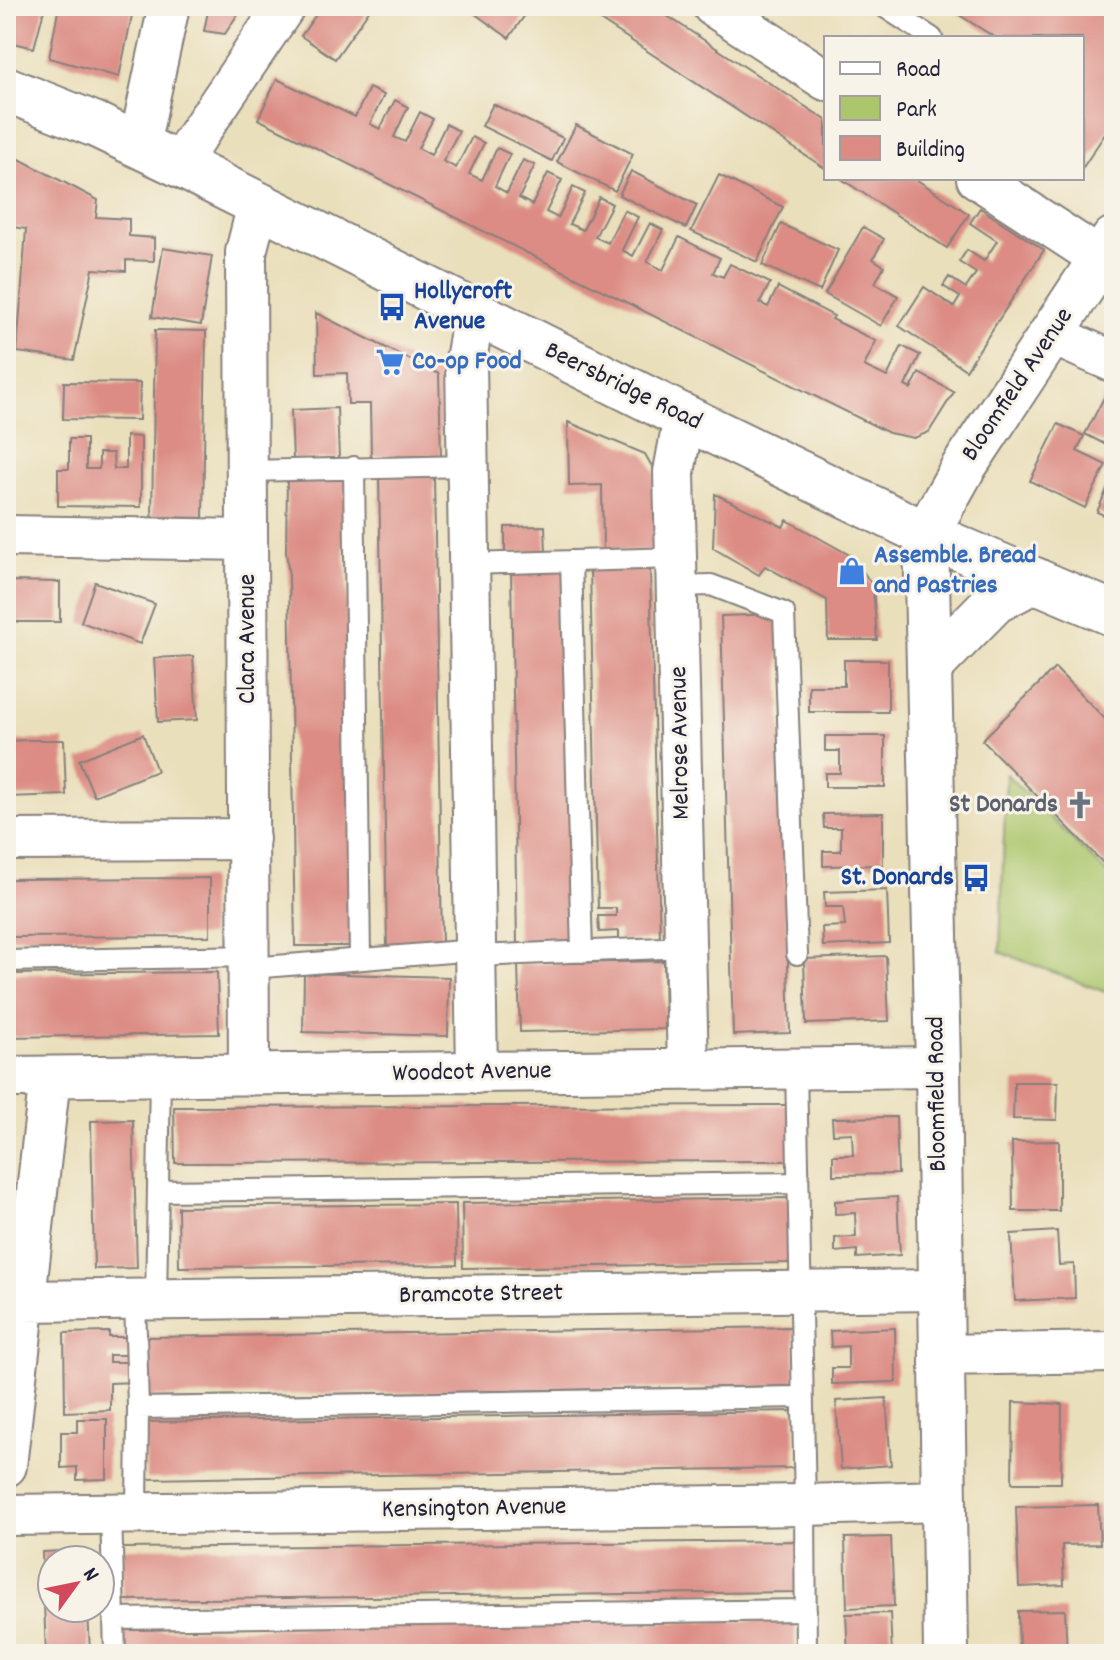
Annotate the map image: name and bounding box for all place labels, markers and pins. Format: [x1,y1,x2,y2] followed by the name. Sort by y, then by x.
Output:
[414,274,513,341] place label: Hollycroft Avenue
[377,292,407,322] bus stop icon: Hollycroft Avenue
[412,344,522,381] place label: Co-op Food
[375,347,405,377] supermarket icon: Co-op Food
[874,538,1036,605] place label: Assemble. Bread and Pastries
[837,556,867,586] shop icon: Assemble. Bread and Pastries
[949,787,1058,824] place label: St Donards
[1065,790,1095,820] church icon: St Donards
[841,860,954,897] place label: St. Donards
[961,863,991,893] bus stop icon: St. Donards

